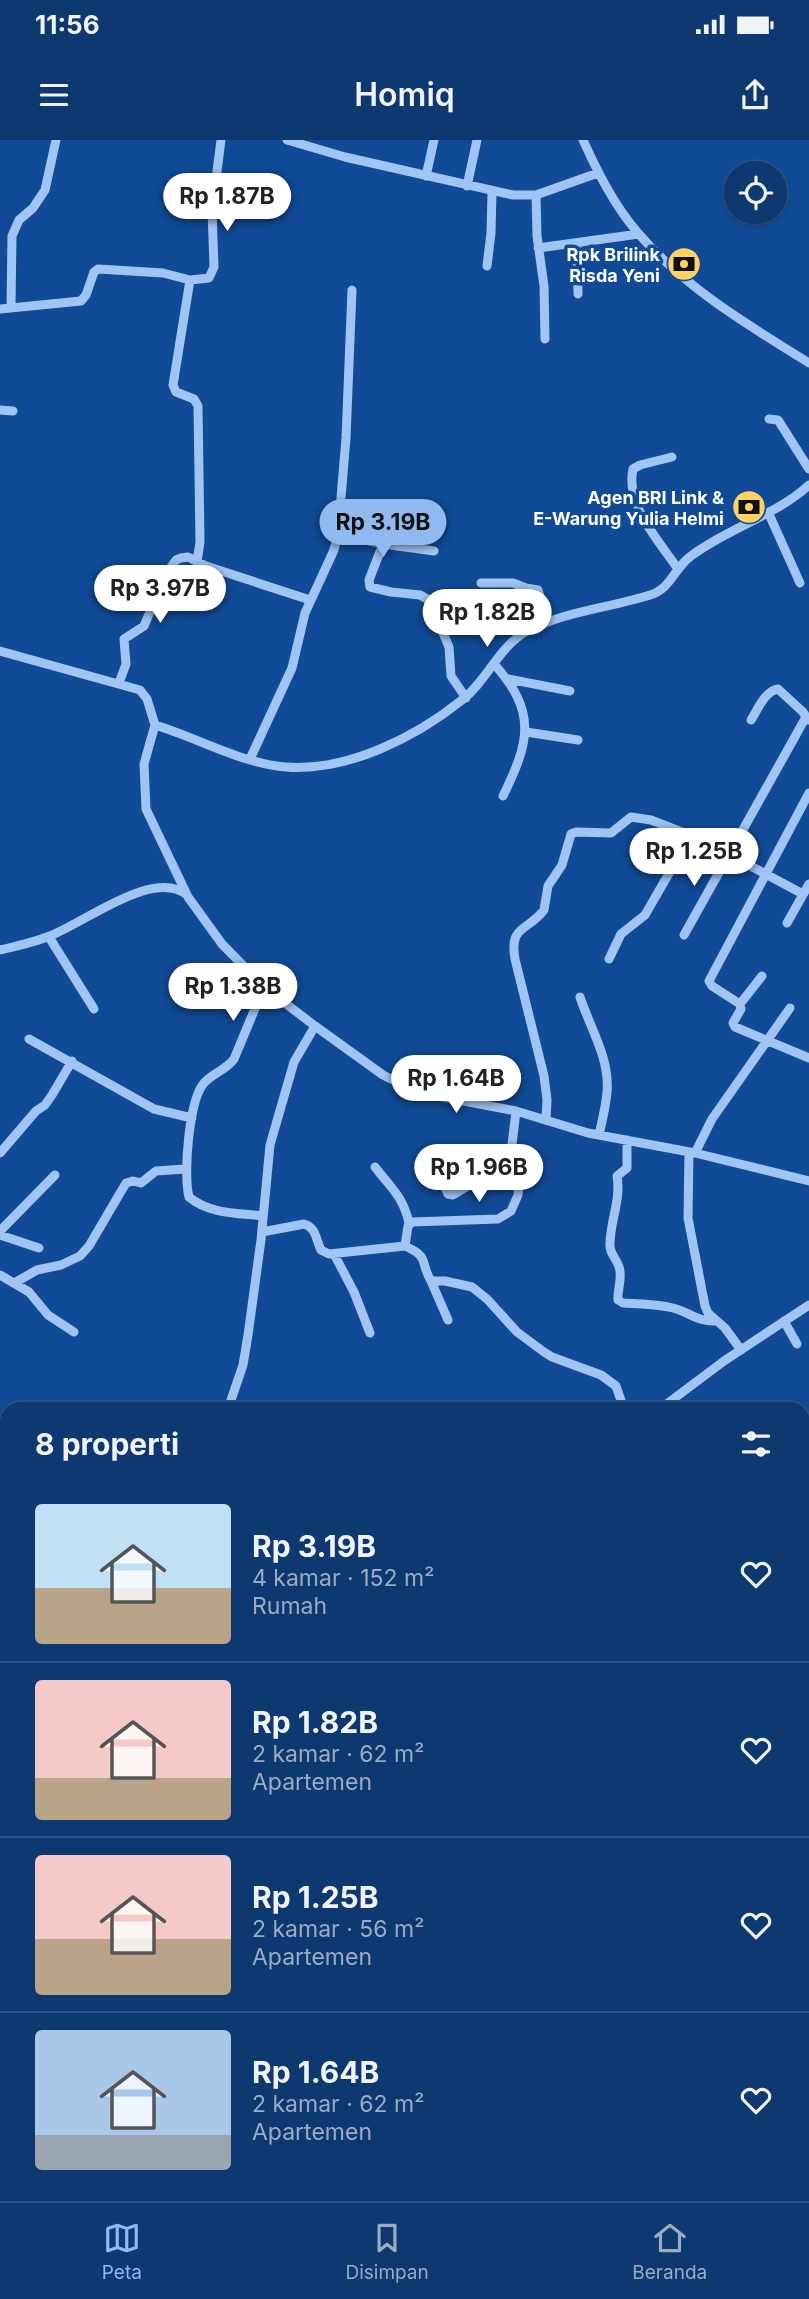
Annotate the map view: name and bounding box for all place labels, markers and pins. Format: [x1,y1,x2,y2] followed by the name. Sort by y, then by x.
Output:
[155,174,299,233] pin: Rp 1.87B
[566,244,661,286] place label: Rpk Brilink Risda Yeni
[665,245,703,283] bank icon: Rpk Brilink Risda Yeni
[533,487,724,529] place label: Agen BRI Link & E-Warung Yulia Helmi
[730,488,768,526] bank icon: Agen BRI Link & E-Warung Yulia Helmi
[311,500,455,559] pin: Rp 3.19B
[88,566,232,625] pin: Rp 3.97B
[415,589,559,649] pin: Rp 1.82B
[622,828,766,888] pin: Rp 1.25B
[161,964,305,1023] pin: Rp 1.38B
[384,1056,528,1115] pin: Rp 1.64B
[407,1144,551,1204] pin: Rp 1.96B

